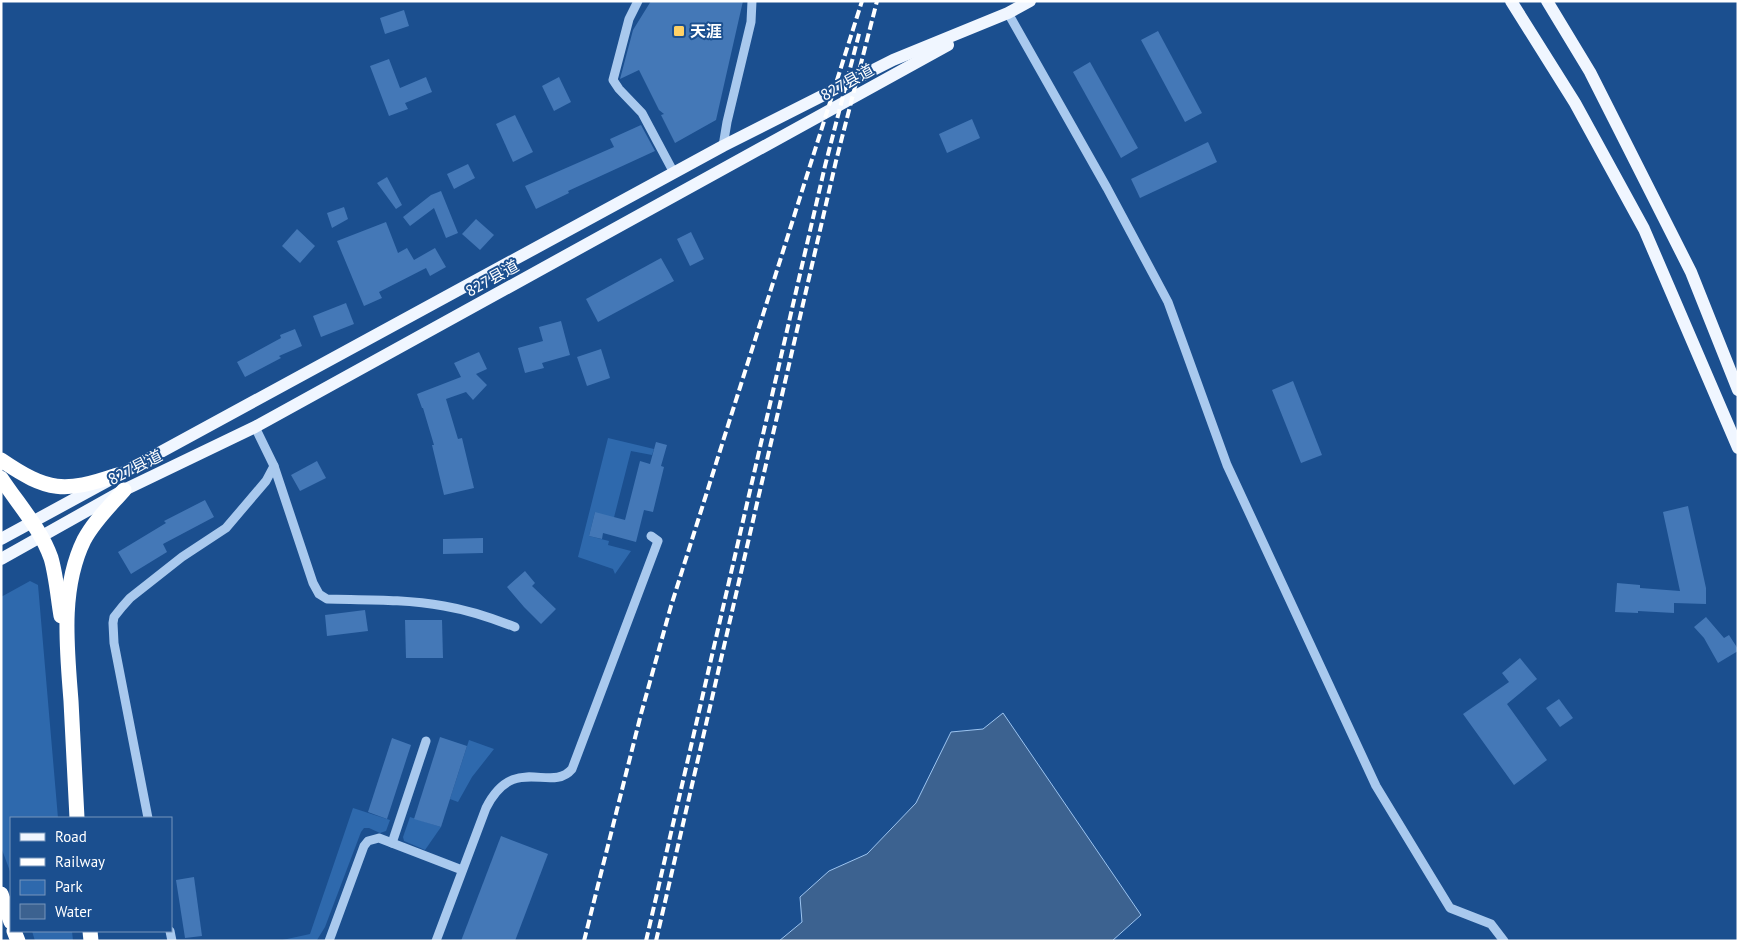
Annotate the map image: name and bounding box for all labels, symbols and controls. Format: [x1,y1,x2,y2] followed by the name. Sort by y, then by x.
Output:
[690,21,722,41] place label: 天涯
[672,24,686,38] marker: 天涯
[817,59,877,105] street label: 827县道
[462,255,522,301] street label: 827县道
[105,445,165,489] street label: 827县道
[10,817,172,932] legend
[55,827,87,846] text: Road
[55,852,105,871] text: Railway
[55,877,83,896] text: Park
[55,902,92,921] text: Water

